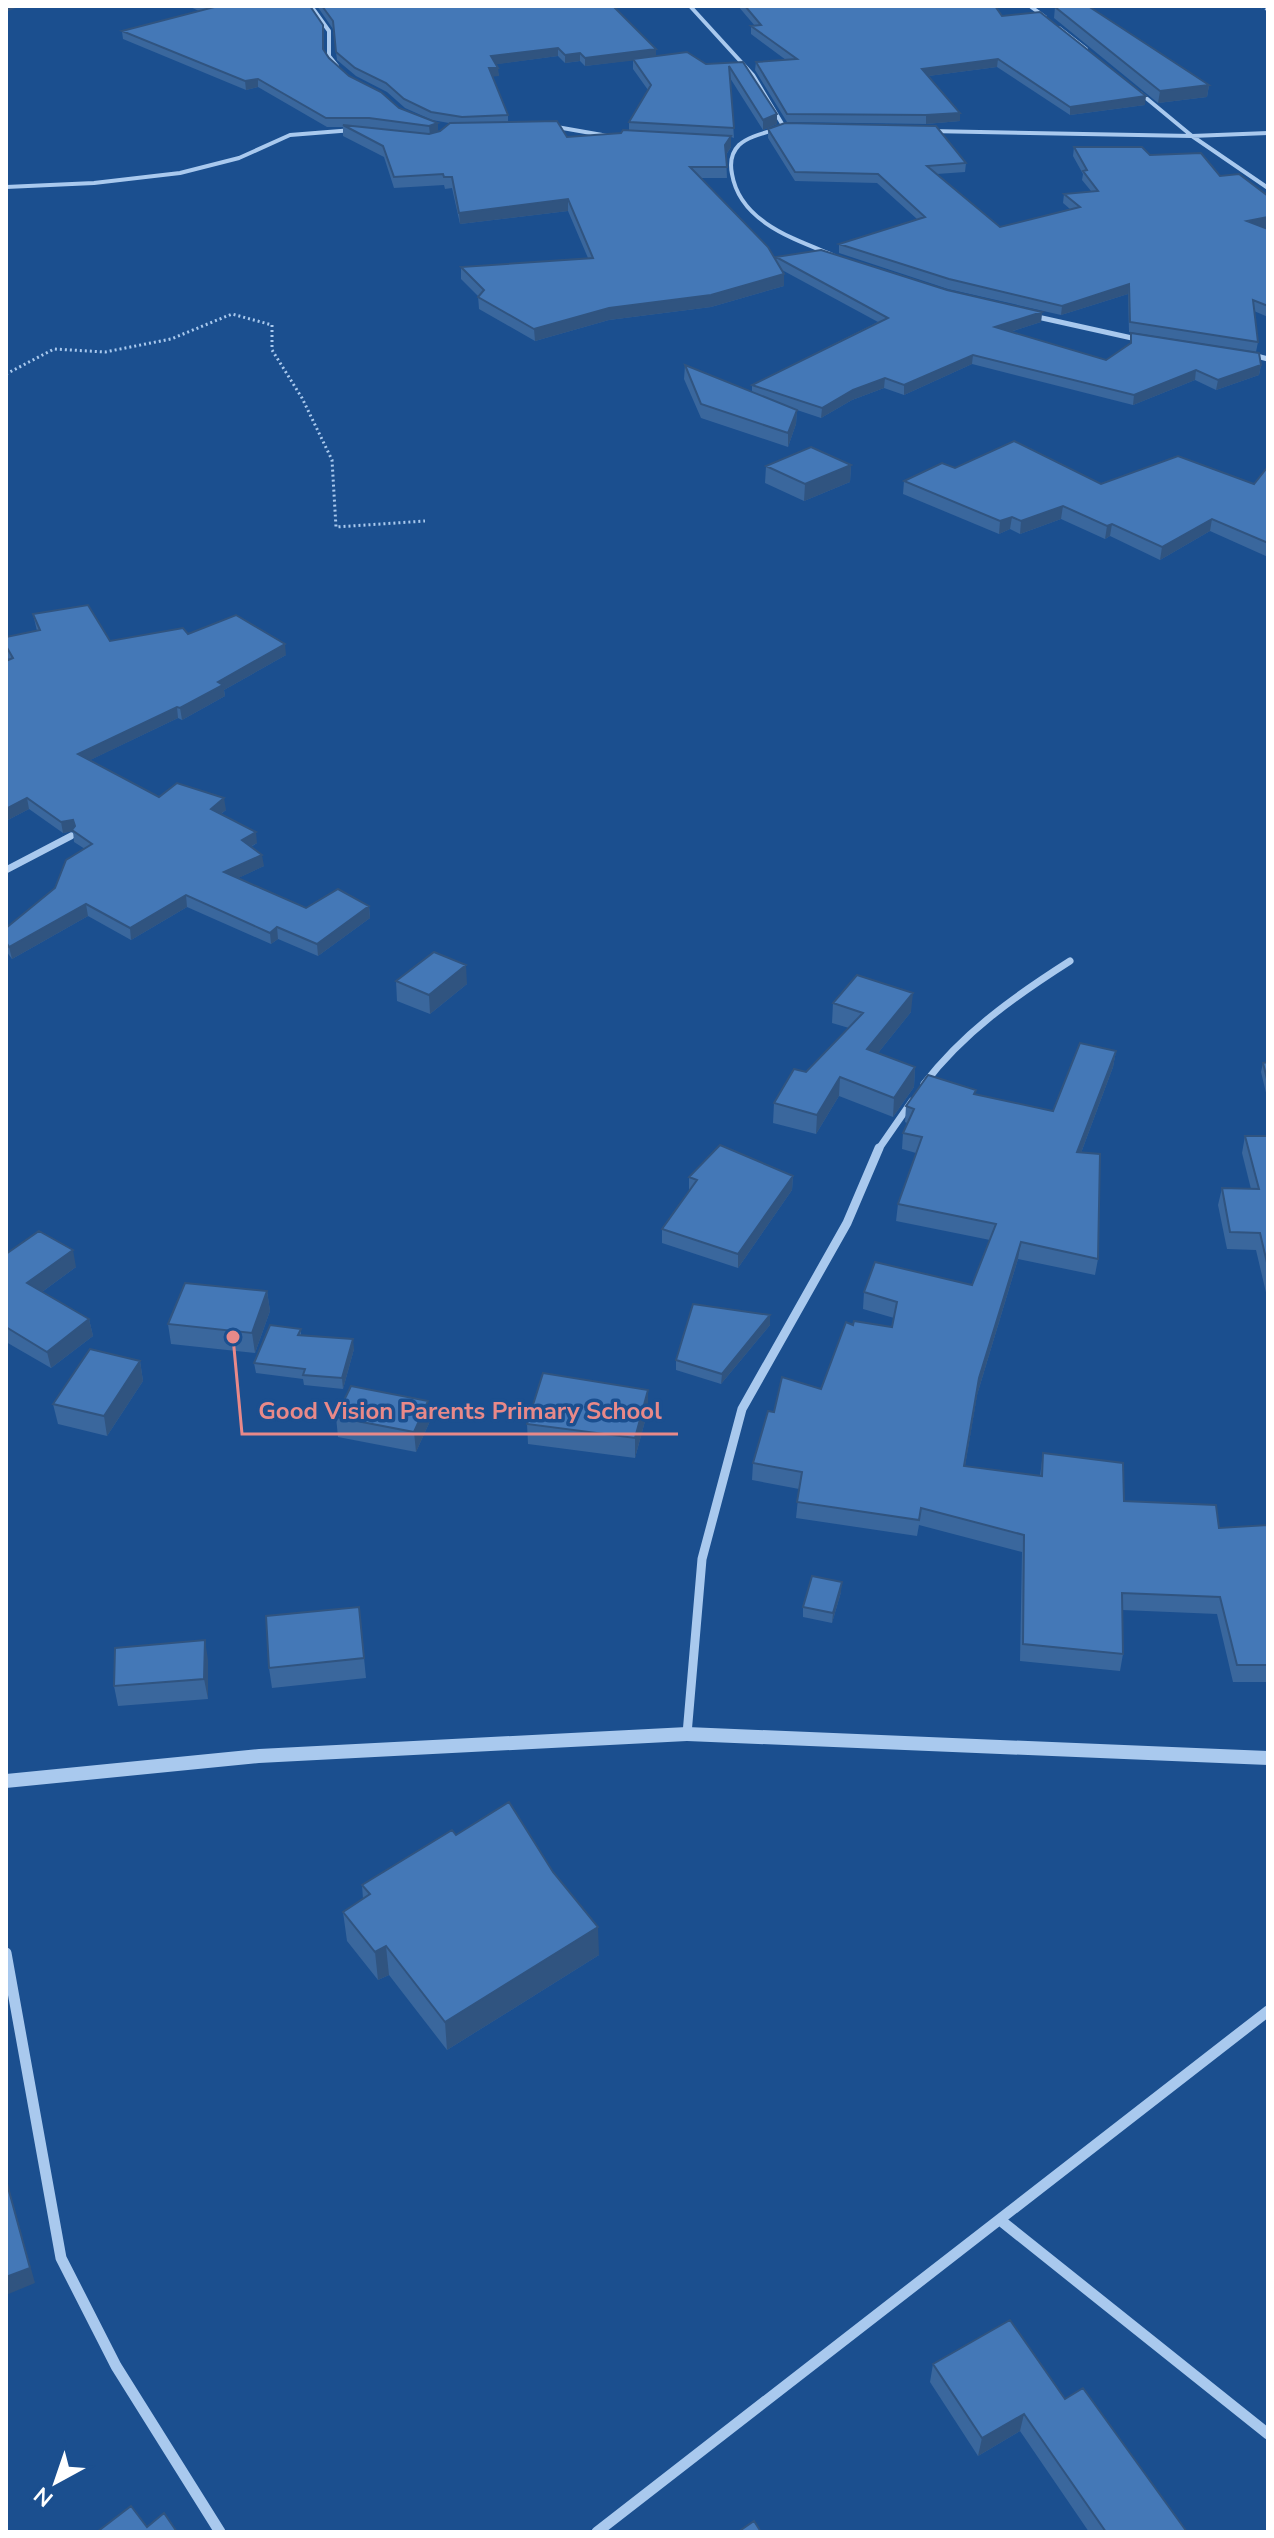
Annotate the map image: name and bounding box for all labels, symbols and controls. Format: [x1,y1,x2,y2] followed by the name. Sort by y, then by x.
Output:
[242,1386,678,1434] callout: Good Vision Parents Primary School
[258,1395,662,1427] text: Good Vision Parents Primary School
[16,2442,96,2522] north arrow
[28,2480,60,2513] text: N

